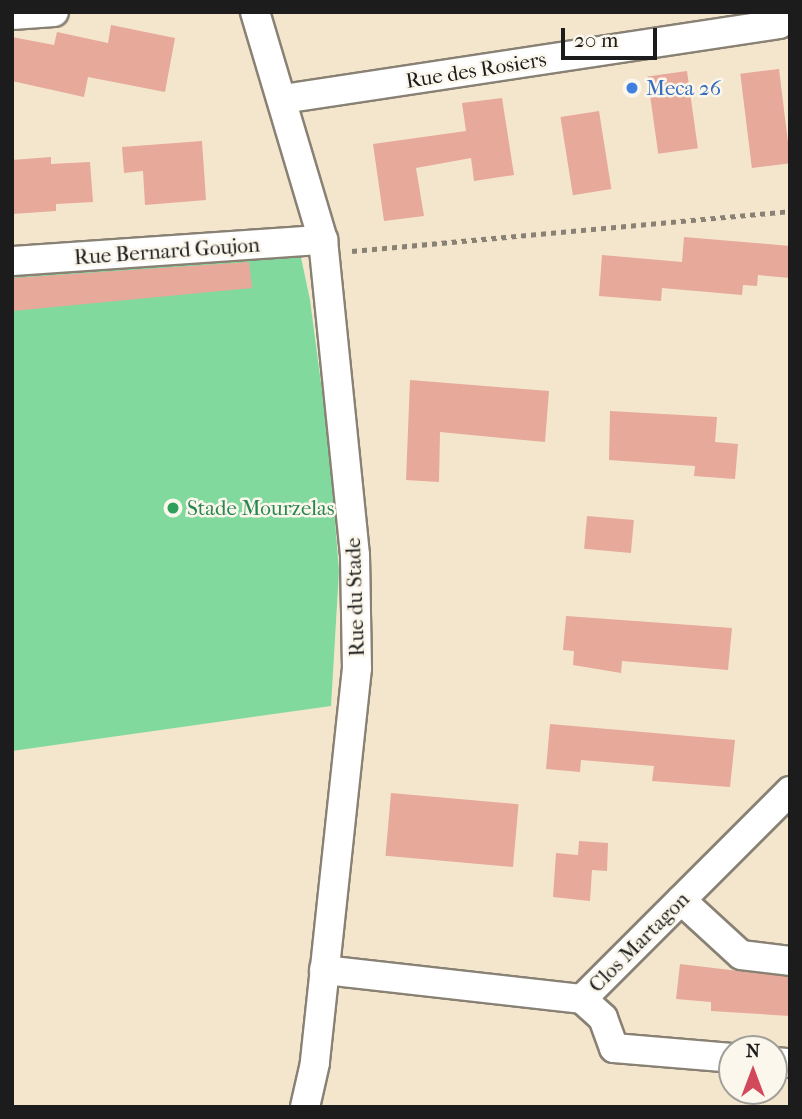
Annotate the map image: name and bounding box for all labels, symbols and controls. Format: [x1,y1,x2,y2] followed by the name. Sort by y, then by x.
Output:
[564,14,660,58] scale bar
[574,28,618,52] text: 20 m
[404,46,548,94] street label: Rue des Rosiers
[646,75,721,101] place label: Meca 26
[624,80,640,96] marker: Meca 26
[73,232,261,270] street label: Rue Bernard Goujon
[187,495,334,521] place label: Stade Mourzelas
[165,500,181,516] marker: Stade Mourzelas
[340,537,370,657] street label: Rue du Stade
[584,887,694,997] street label: Clos Martagon
[718,1035,788,1105] north arrow
[746,1040,760,1062] text: N

